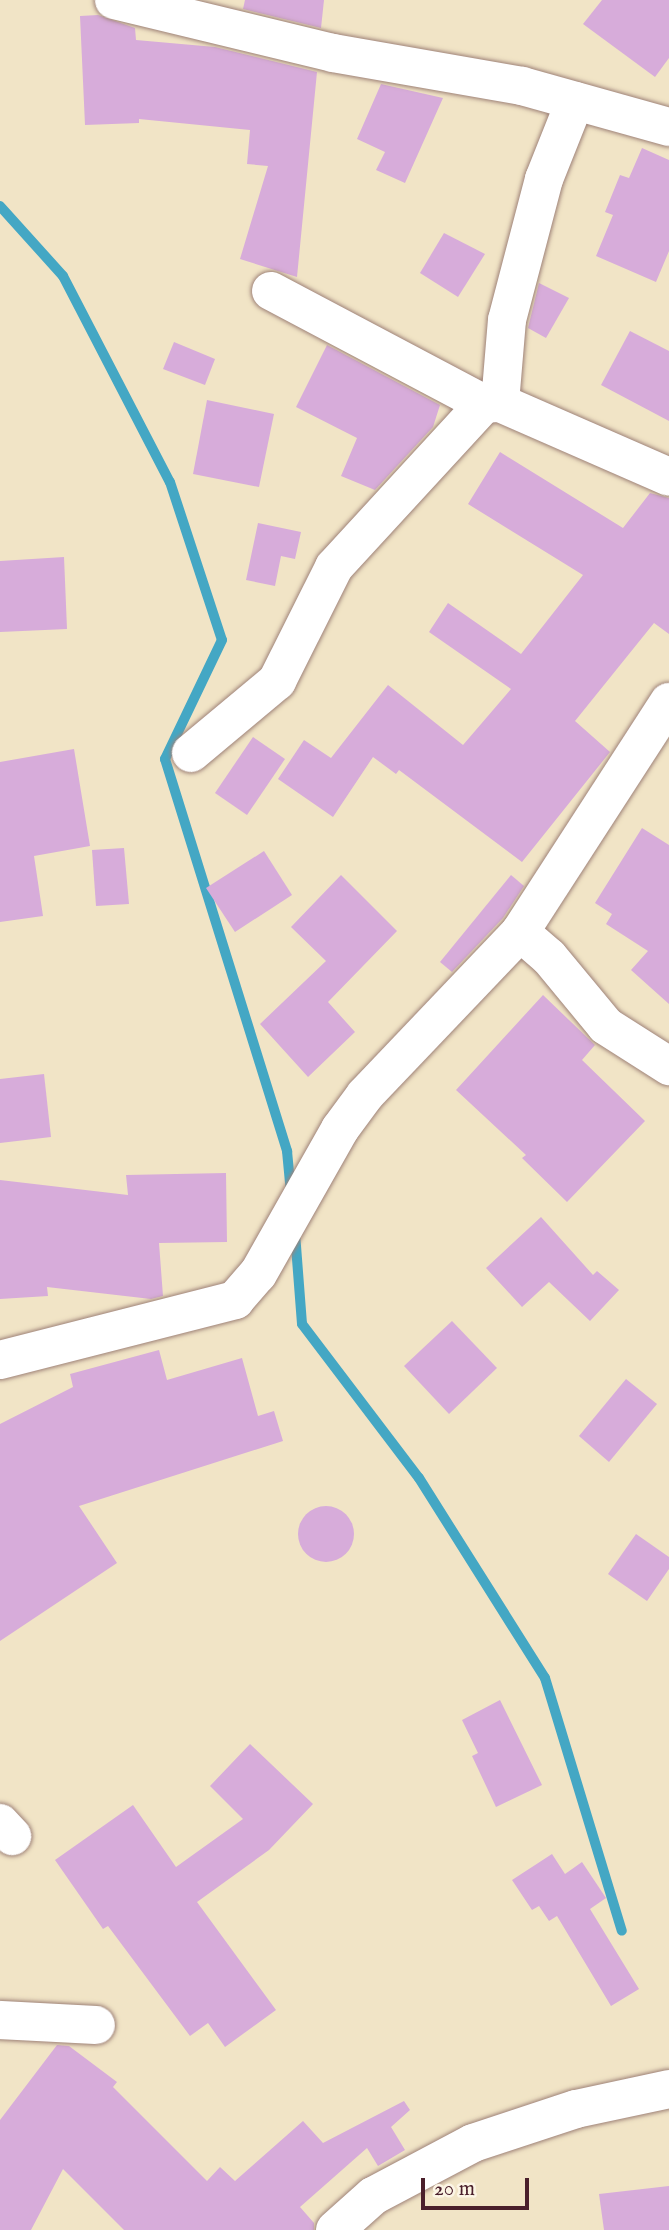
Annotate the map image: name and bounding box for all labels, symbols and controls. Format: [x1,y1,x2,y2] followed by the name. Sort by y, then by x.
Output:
[424,2164,532,2208] scale bar
[434,2176,475,2203] text: 20 m

